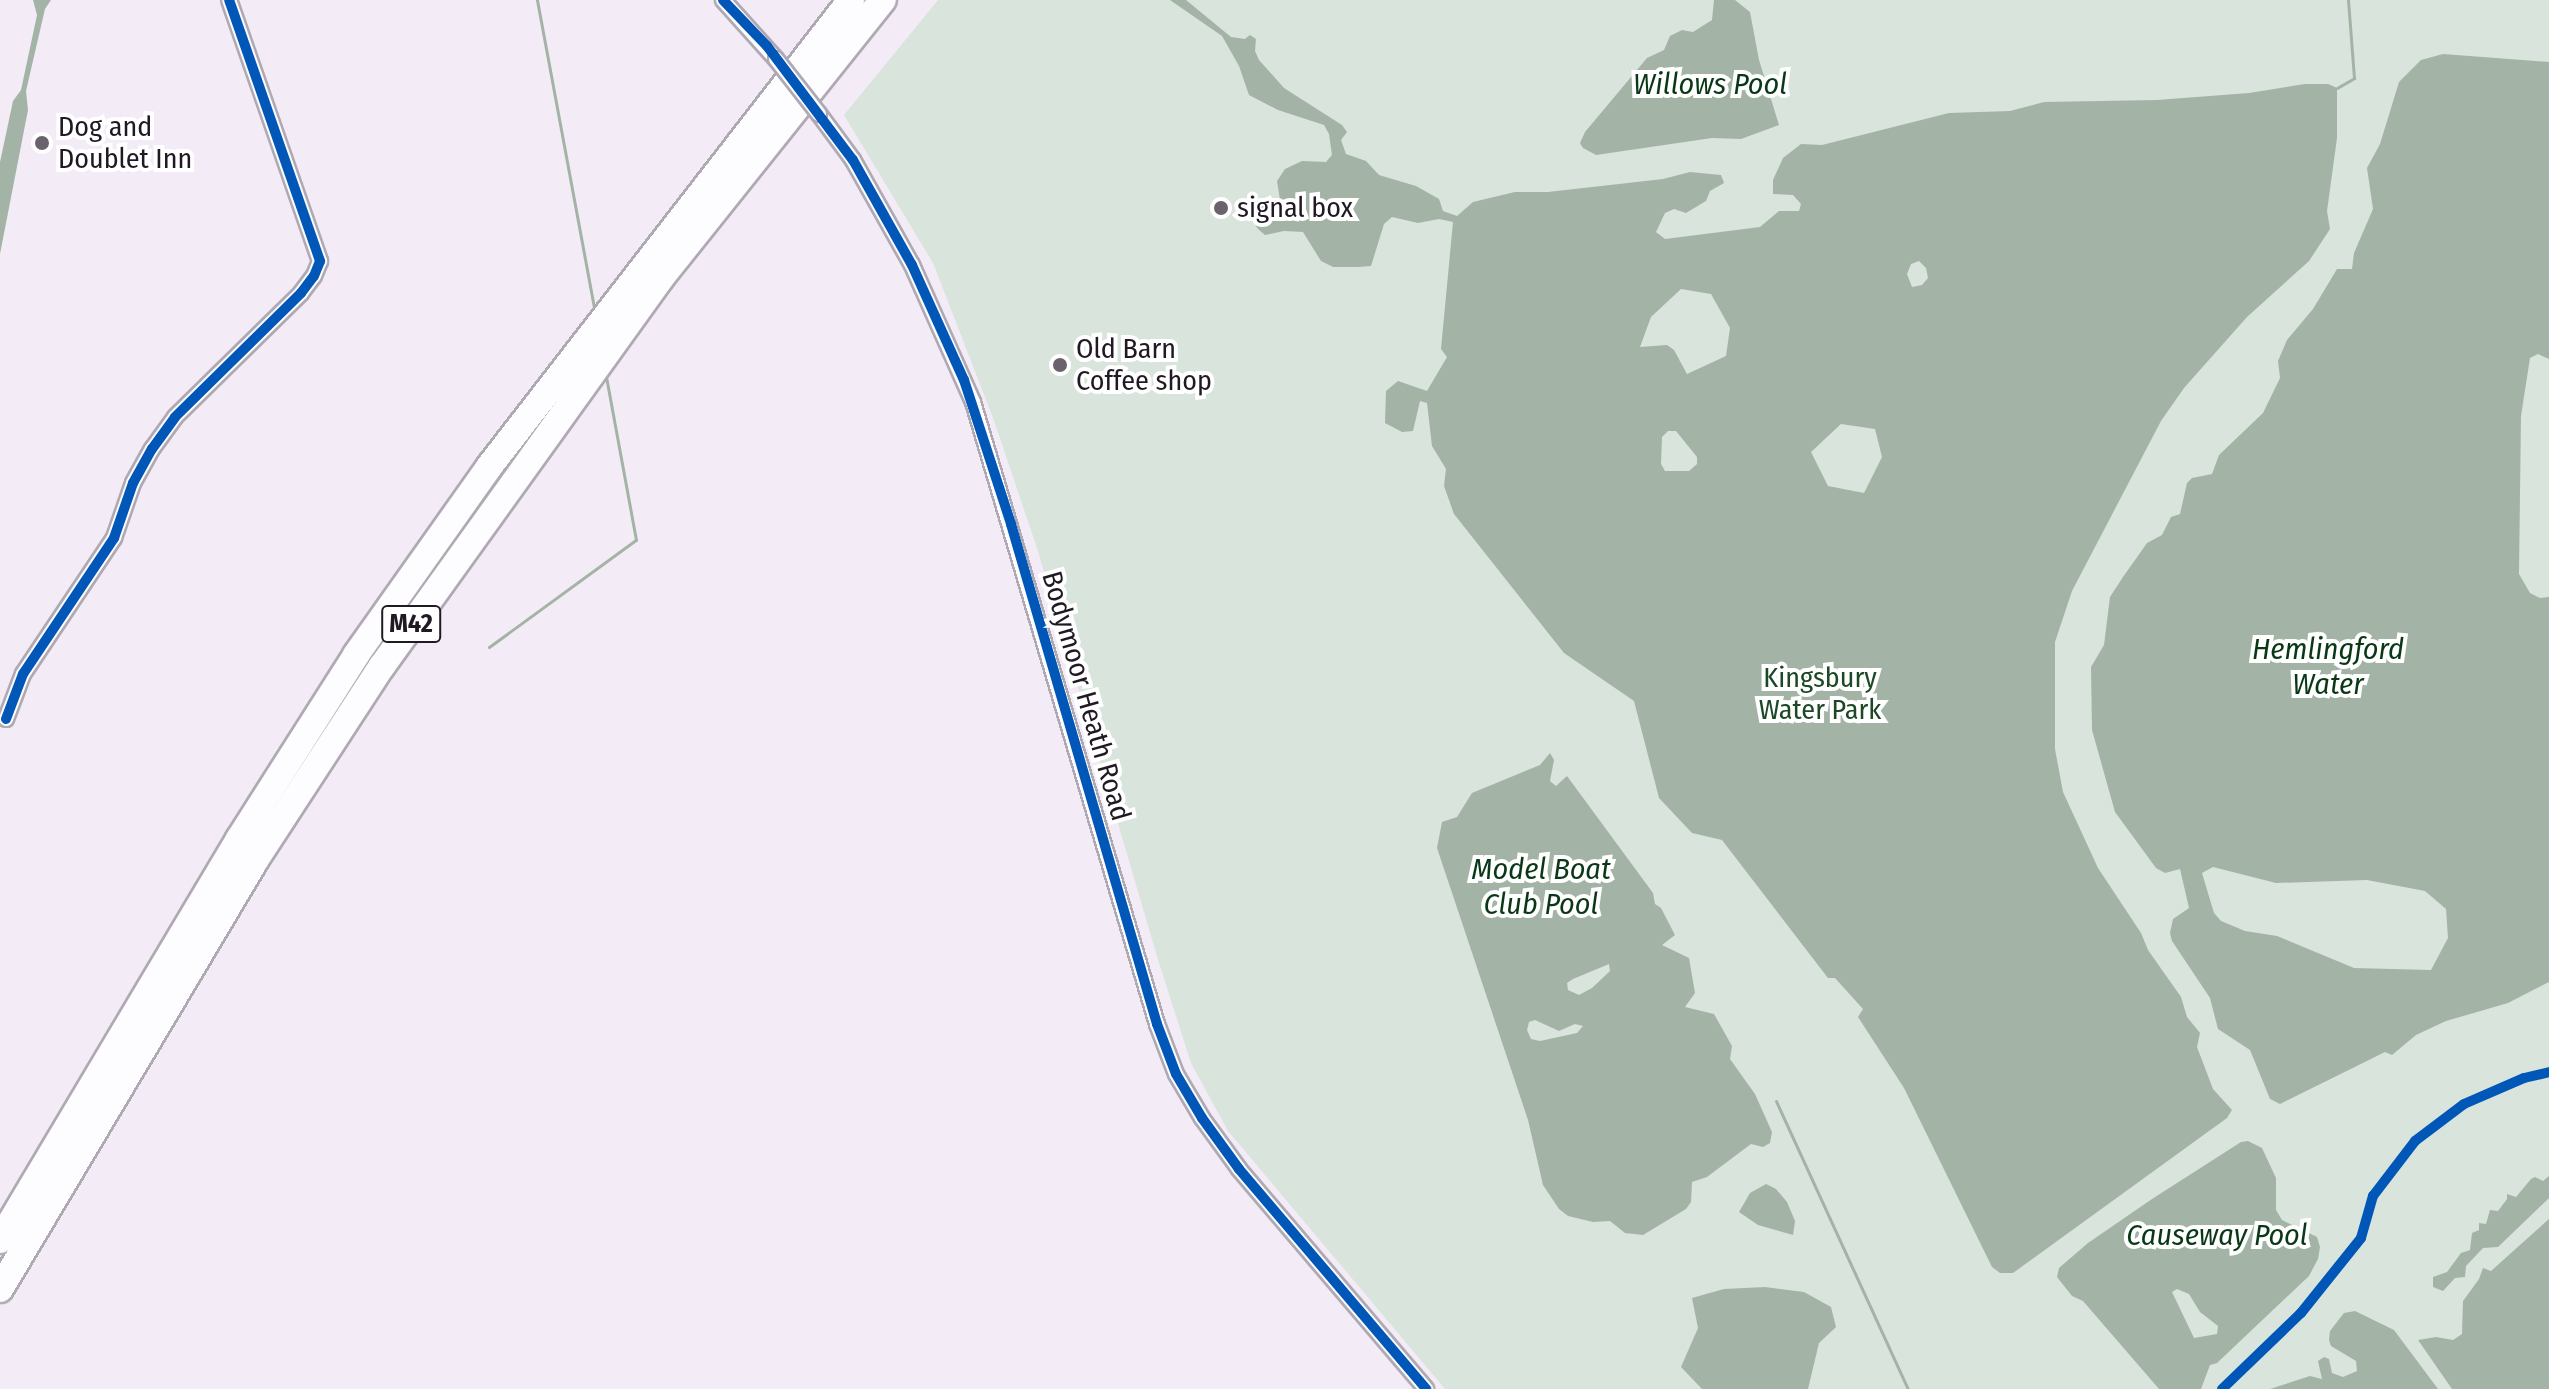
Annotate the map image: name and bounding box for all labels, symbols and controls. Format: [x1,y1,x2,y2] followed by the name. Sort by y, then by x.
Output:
[1633,66,1787,102] water label: Willows Pool
[58,110,192,176] place label: Dog and Doublet Inn
[33,134,51,152] marker: Dog and Doublet Inn
[1237,191,1353,225] place label: signal box
[1212,199,1230,217] marker: signal box
[1076,332,1212,398] place label: Old Barn Coffee shop
[1051,356,1069,374] marker: Old Barn Coffee shop
[1034,568,1138,824] street label: Bodymoor Heath Road
[381,602,441,646] road number: M42
[2252,631,2404,702] water label: Hemlingford Water
[1759,661,1881,727] park label: Kingsbury Water Park
[1471,851,1611,922] water label: Model Boat Club Pool
[2126,1217,2308,1253] water label: Causeway Pool

